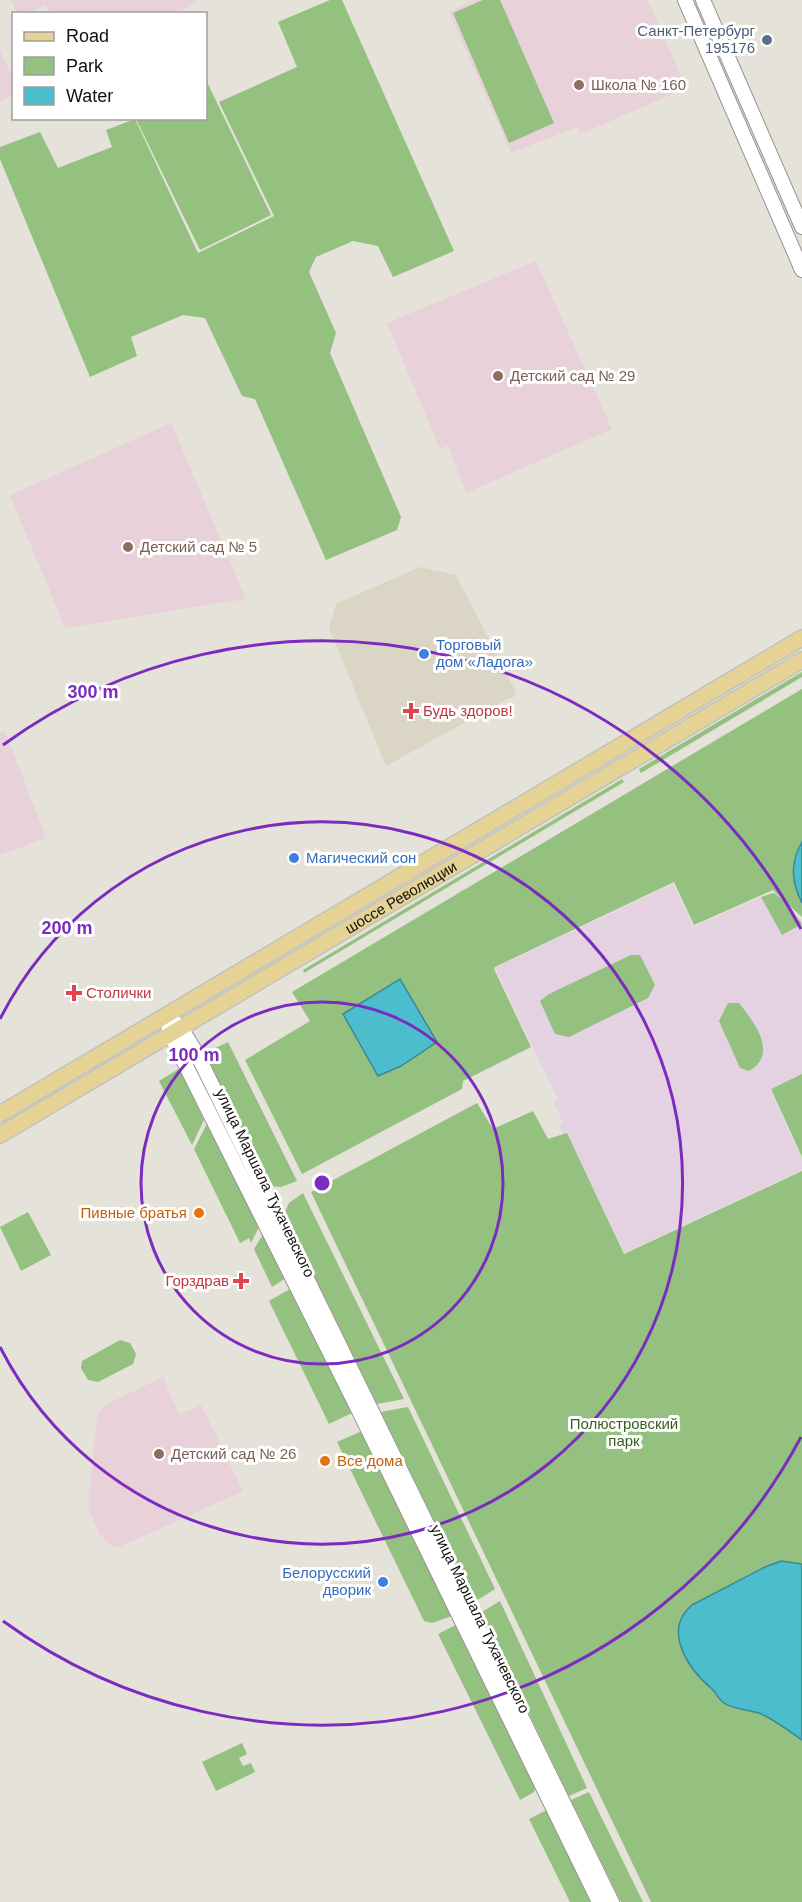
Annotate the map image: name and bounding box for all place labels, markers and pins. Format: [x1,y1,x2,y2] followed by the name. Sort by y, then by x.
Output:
[637,22,756,56] place label: Санкт-Петербург 195176
[760,33,774,47] marker: Санкт-Петербург 195176
[591,76,686,93] place label: Школа № 160
[572,78,586,92] marker: Школа № 160
[510,367,635,384] place label: Детский сад № 29
[491,369,505,383] marker: Детский сад № 29
[140,538,257,555] place label: Детский сад № 5
[121,540,135,554] marker: Детский сад № 5
[436,636,533,670] place label: Торговый дом «Ладога»
[417,647,431,661] marker: Торговый дом «Ладога»
[423,702,513,719] place label: Будь здоров!
[404,704,418,718] marker: Будь здоров!
[306,849,416,866] place label: Магический сон
[287,851,301,865] marker: Магический сон
[86,984,151,1001] place label: Столички
[67,986,81,1000] marker: Столички
[312,1173,332,1193] centre of rings
[81,1204,187,1221] place label: Пивные братья
[192,1206,206,1220] marker: Пивные братья
[165,1272,229,1289] place label: Горздрав
[234,1274,248,1288] marker: Горздрав
[171,1445,296,1462] place label: Детский сад № 26
[152,1447,166,1461] marker: Детский сад № 26
[337,1452,403,1469] place label: Все дома
[318,1454,332,1468] marker: Все дома
[282,1564,371,1598] place label: Белорусский дворик
[376,1575,390,1589] marker: Белорусский дворик

